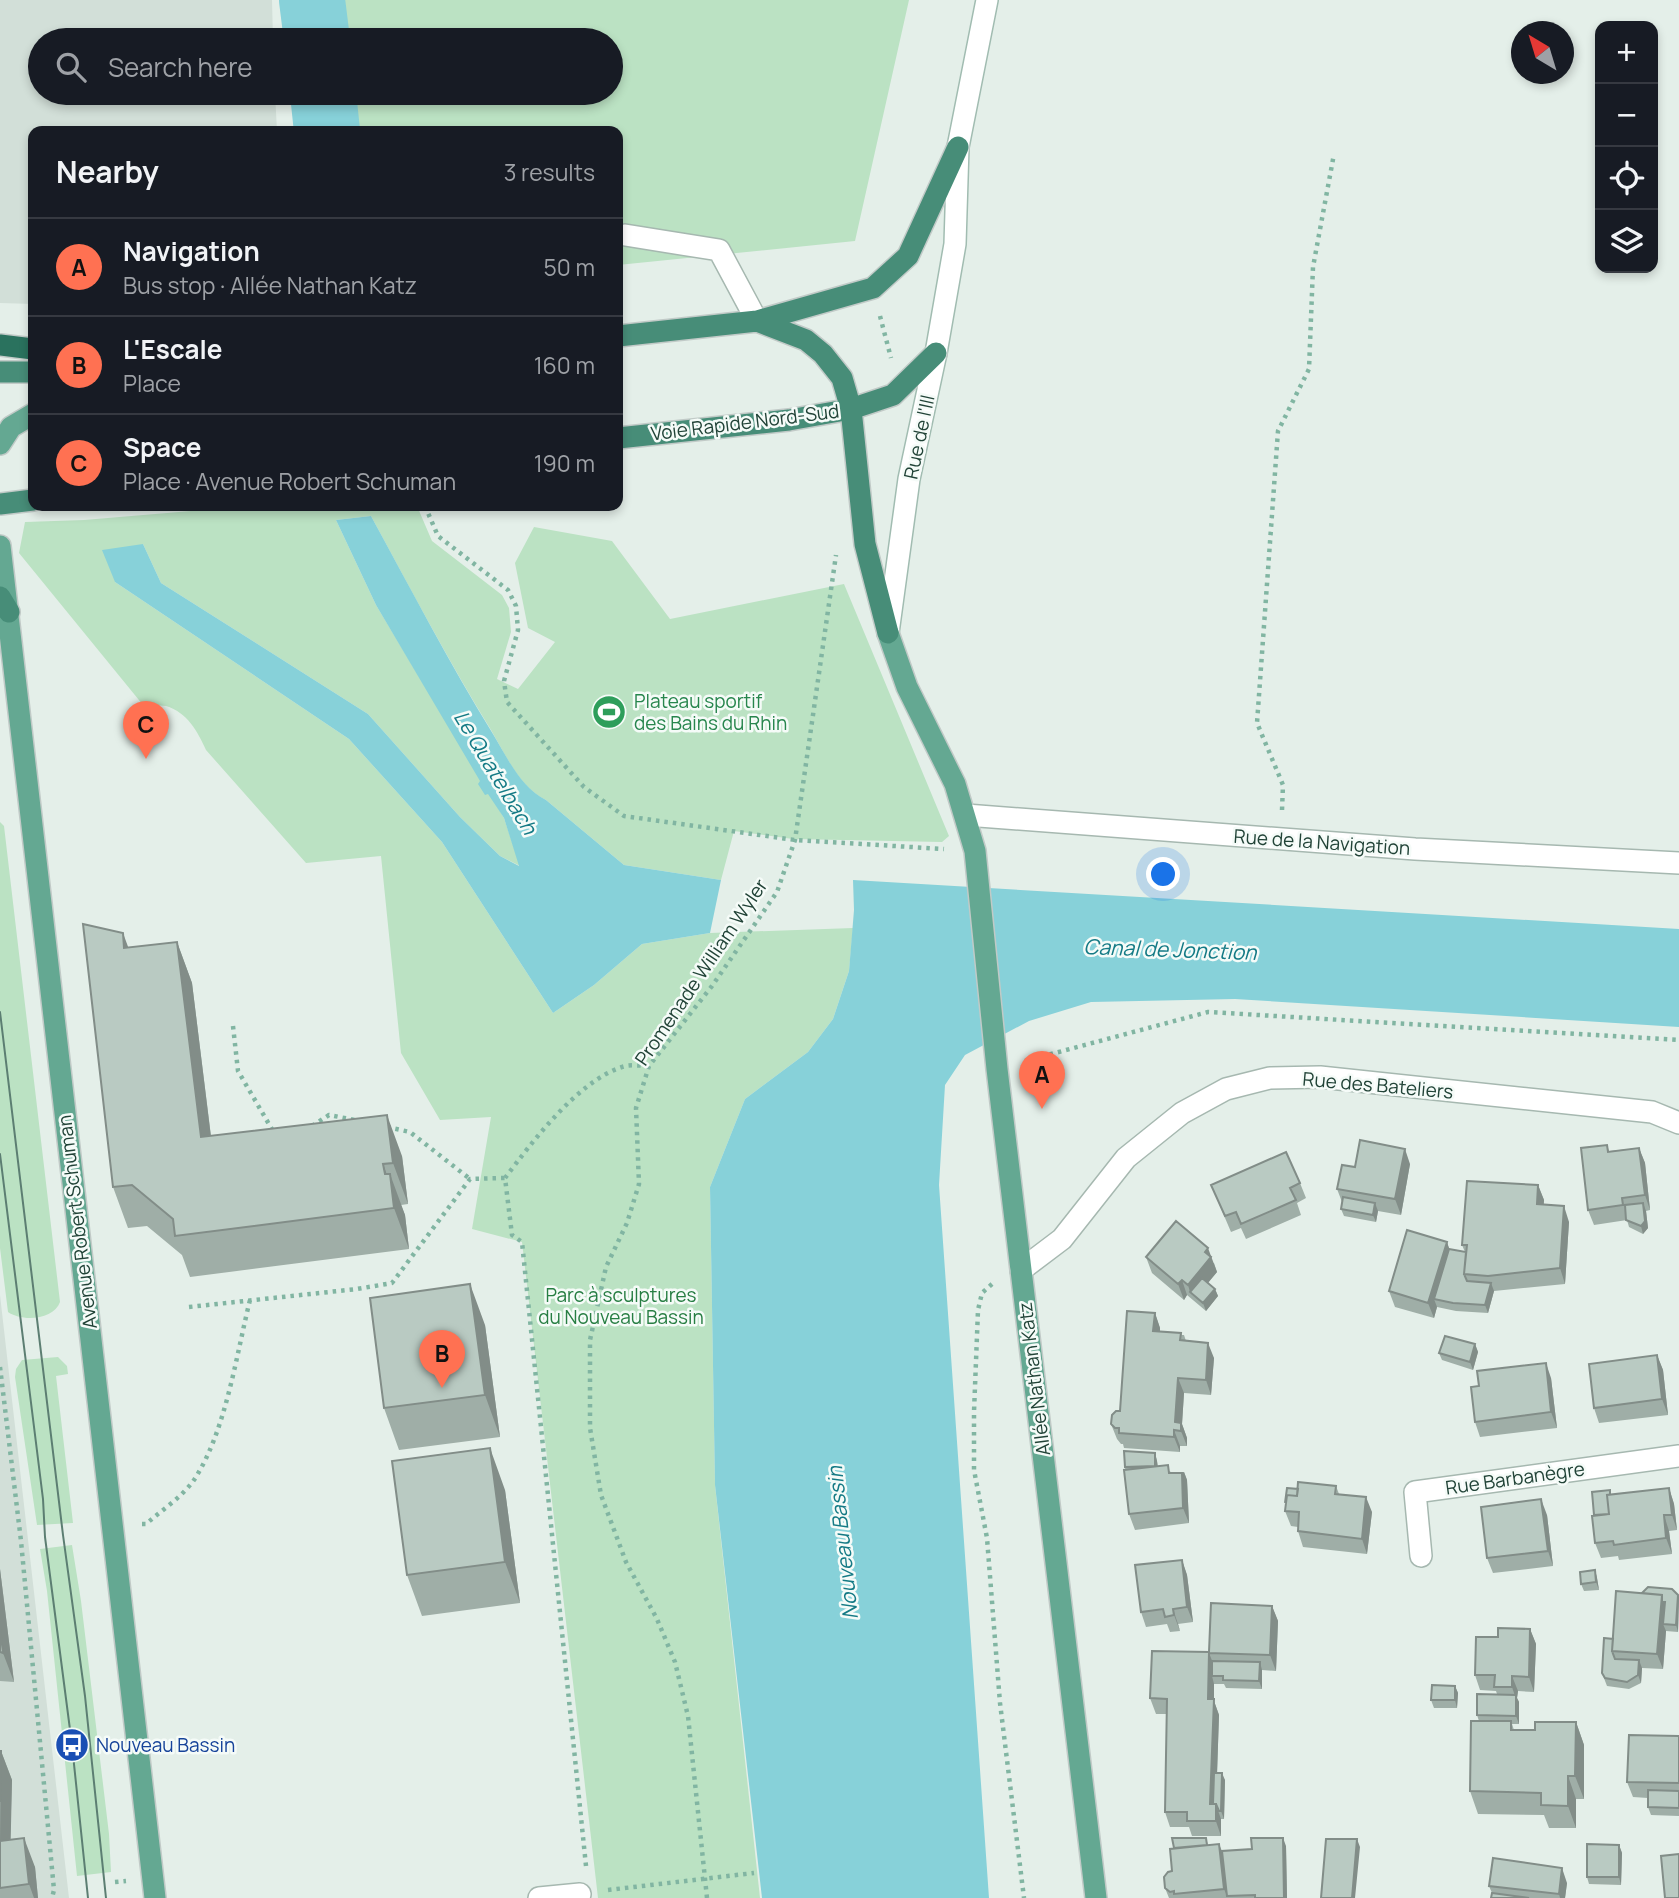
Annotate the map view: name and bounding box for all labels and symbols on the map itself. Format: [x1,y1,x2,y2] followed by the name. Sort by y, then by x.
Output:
[1511,21,1574,84] north arrow
[897,392,941,482] street label: Rue de l'Ill
[649,398,841,446] street label: Voie Rapide Nord-Sud
[634,688,787,736] place label: Plateau sportif des Bains du Rhin
[590,693,628,731] sports icon: Plateau sportif des Bains du Rhin
[123,701,169,759] pin: C
[448,705,545,840] water label: Le Quatelbach
[1233,823,1411,861] street label: Rue de la Navigation
[1146,857,1180,891] your location
[629,873,773,1070] street label: Promenade William Wyler
[1083,932,1259,966] water label: Canal de Jonction
[1019,1051,1065,1109] pin: A
[1302,1065,1454,1105] street label: Rue des Bateliers
[51,1113,103,1331] street label: Avenue Robert Schuman
[538,1282,704,1330] park label: Parc à sculptures du Nouveau Bassin
[1012,1301,1056,1457] street label: Allée Nathan Katz
[419,1330,465,1388] pin: B
[1444,1455,1586,1501] street label: Rue Barbanègre
[820,1463,864,1621] water label: Nouveau Bassin
[53,1726,91,1764] bus stop icon: Nouveau Bassin
[96,1732,235,1758] place label: Nouveau Bassin

